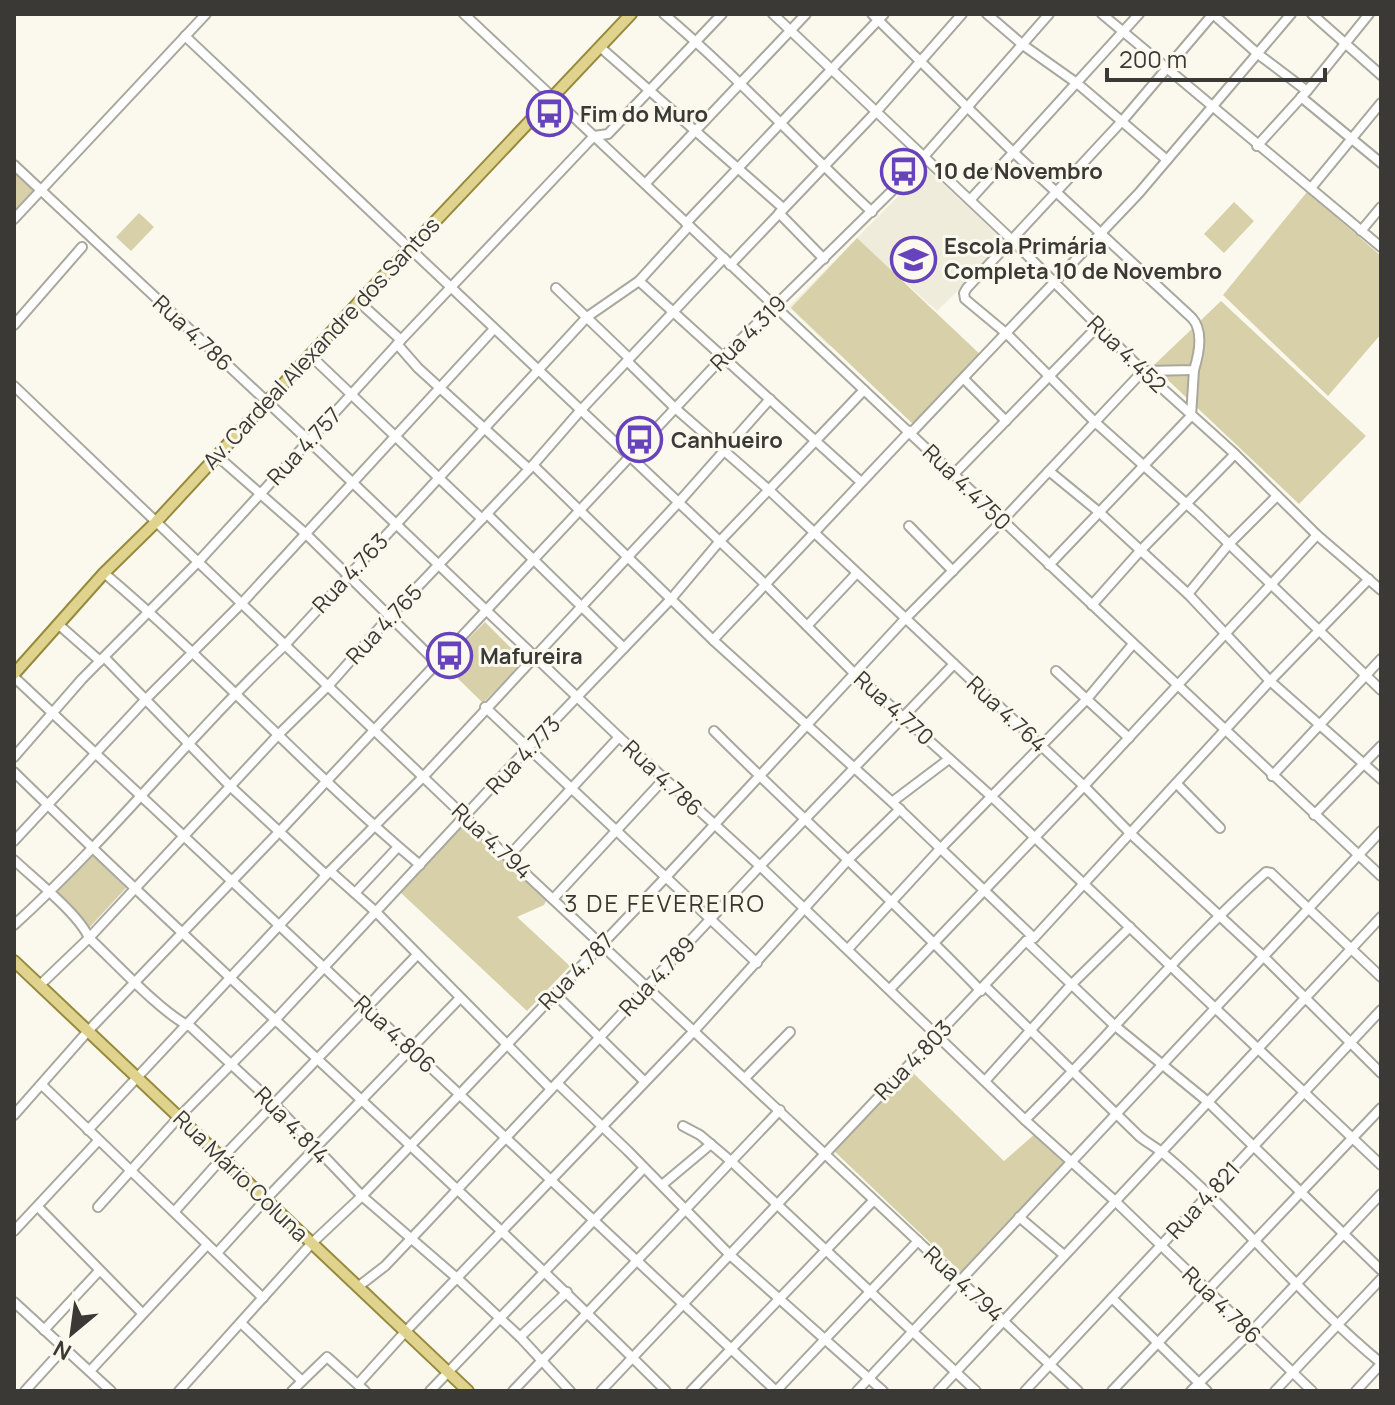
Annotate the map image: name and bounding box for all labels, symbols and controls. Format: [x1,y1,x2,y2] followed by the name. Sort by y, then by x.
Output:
[1107,32,1325,82] scale bar
[1119,42,1187,75] text: 200 m
[525,90,573,138] bus stop icon: Fim do Muro
[580,99,708,129] place label: Fim do Muro
[879,147,927,195] bus stop icon: 10 de Novembro
[934,156,1103,186] place label: 10 de Novembro
[196,210,446,476] street label: Av. Cardeal Alexandre dos Santos
[944,231,1222,286] place label: Escola Primária Completa 10 de Novembro
[889,235,937,283] school or university icon: Escola Primária Completa 10 de Novembro
[147,288,239,378] street label: Rua 4.786
[703,288,793,378] street label: Rua 4.319
[1081,309,1173,399] street label: Rua 4.452
[260,400,348,492] street label: Rua 4.757
[616,416,664,464] bus stop icon: Canhueiro
[671,425,783,455] place label: Canhueiro
[916,437,1018,537] street label: Rua 4.4750
[305,527,395,619] street label: Rua 4.763
[339,578,429,670] street label: Rua 4.765
[425,632,473,680] bus stop icon: Mafureira
[480,641,583,671] place label: Mafureira
[848,664,940,752] street label: Rua 4.770
[960,669,1054,759] street label: Rua 4.764
[479,709,567,801] street label: Rua 4.773
[617,733,709,823] street label: Rua 4.786
[445,796,539,886] street label: Rua 4.794
[564,886,766,919] district label: 3 DE FEVEREIRO
[532,926,620,1016] street label: Rua 4.787
[612,930,702,1022] street label: Rua 4.789
[348,988,442,1080] street label: Rua 4.806
[867,1014,959,1106] street label: Rua 4.803
[248,1080,336,1170] street label: Rua 4.814
[167,1104,315,1248] street label: Rua Mário Coluna
[1159,1155,1247,1245] street label: Rua 4.821
[917,1239,1011,1329] street label: Rua 4.794
[1176,1260,1268,1350] street label: Rua 4.786
[32,1293,112,1373] north arrow
[48,1334,76,1367] text: N

